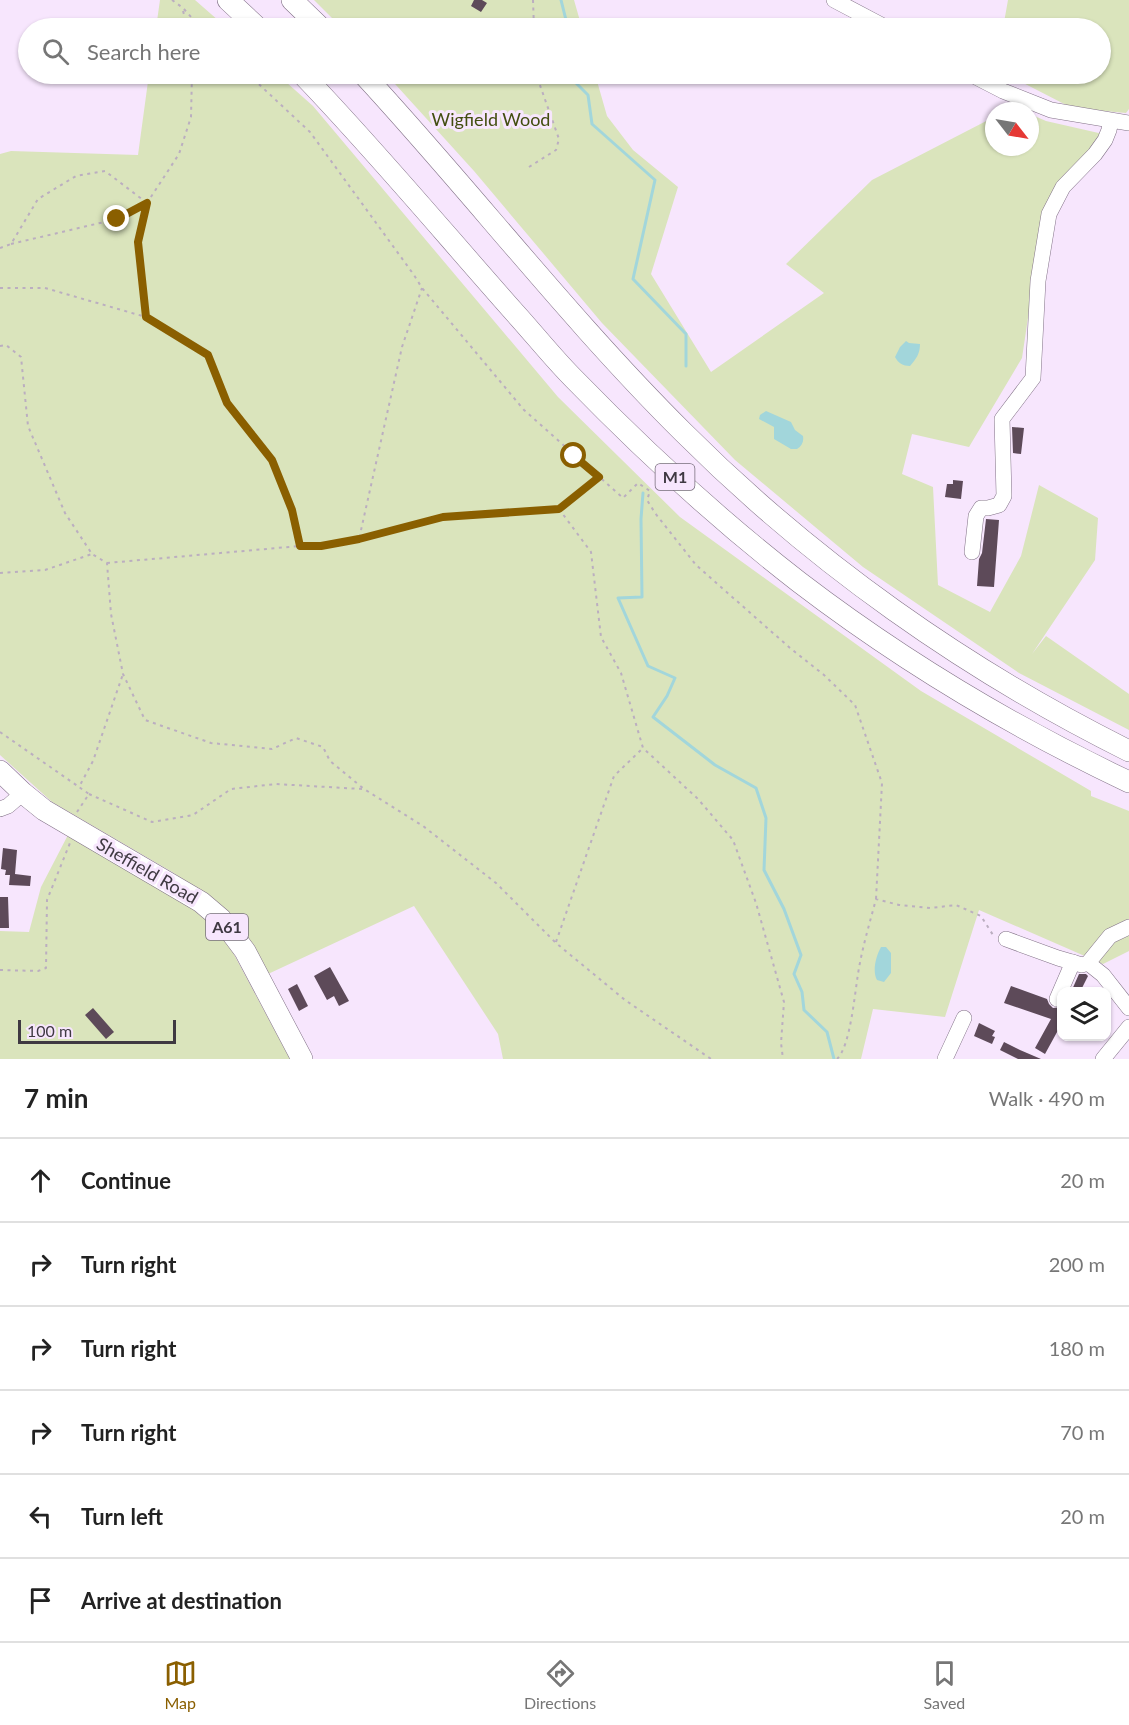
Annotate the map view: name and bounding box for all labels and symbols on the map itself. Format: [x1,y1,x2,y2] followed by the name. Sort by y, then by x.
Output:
[985,102,1039,156] north arrow
[432,108,550,130] park label: Wigfield Wood
[103,205,129,231] route end
[560,442,586,468] route start
[656,464,694,490] road number: M1
[93,832,202,908] street label: Sheffield Road
[206,914,248,940] road number: A61
[18,1017,176,1044] scale bar

